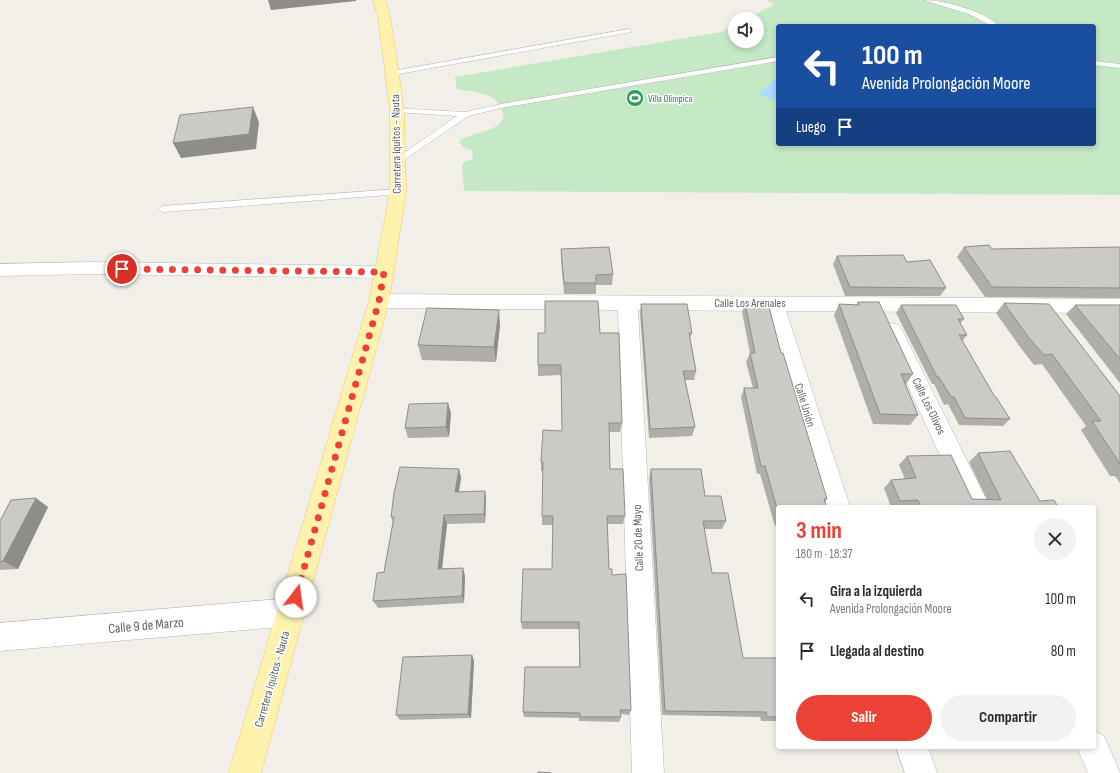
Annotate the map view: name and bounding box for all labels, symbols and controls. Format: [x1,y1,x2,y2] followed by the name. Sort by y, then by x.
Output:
[728,12,764,48] map controls
[728,12,764,48] button: sound
[862,39,923,72] text: 100 m
[796,40,848,92] icon: left
[862,73,1031,94] text: Avenida Prolongación Moore
[625,88,645,108] sports icon: Villa Olímpica
[648,93,692,105] place label: Villa Olímpica
[388,94,405,194] street label: Carretera Iquitos - Nauta
[834,116,856,138] icon: arrive
[796,118,826,137] text: Luego
[105,252,139,286] pin
[111,258,133,280] icon: arrive
[714,296,786,311] street label: Calle Los Arenales
[908,375,949,437] street label: Calle Los Olivos
[791,382,818,429] street label: Calle Unión
[630,504,647,572] street label: Calle 20 de Mayo
[796,516,842,545] text: 3 min
[1034,518,1076,560] button: close
[796,546,853,562] text: 180 m · 18:37
[275,576,317,618] position arrow
[830,582,922,601] text: Gira a la izquierda
[796,588,818,610] icon: left
[1045,590,1076,609] text: 100 m
[830,601,952,617] text: Avenida Prolongación Moore
[108,614,185,637] street label: Calle 9 de Marzo
[252,629,294,729] street label: Carretera Iquitos - Nauta
[796,640,818,662] icon: arrive
[830,642,924,661] text: Llegada al destino
[1051,642,1076,661] text: 80 m
[796,695,932,741] button: Salir
[940,695,1076,741] button: Compartir

